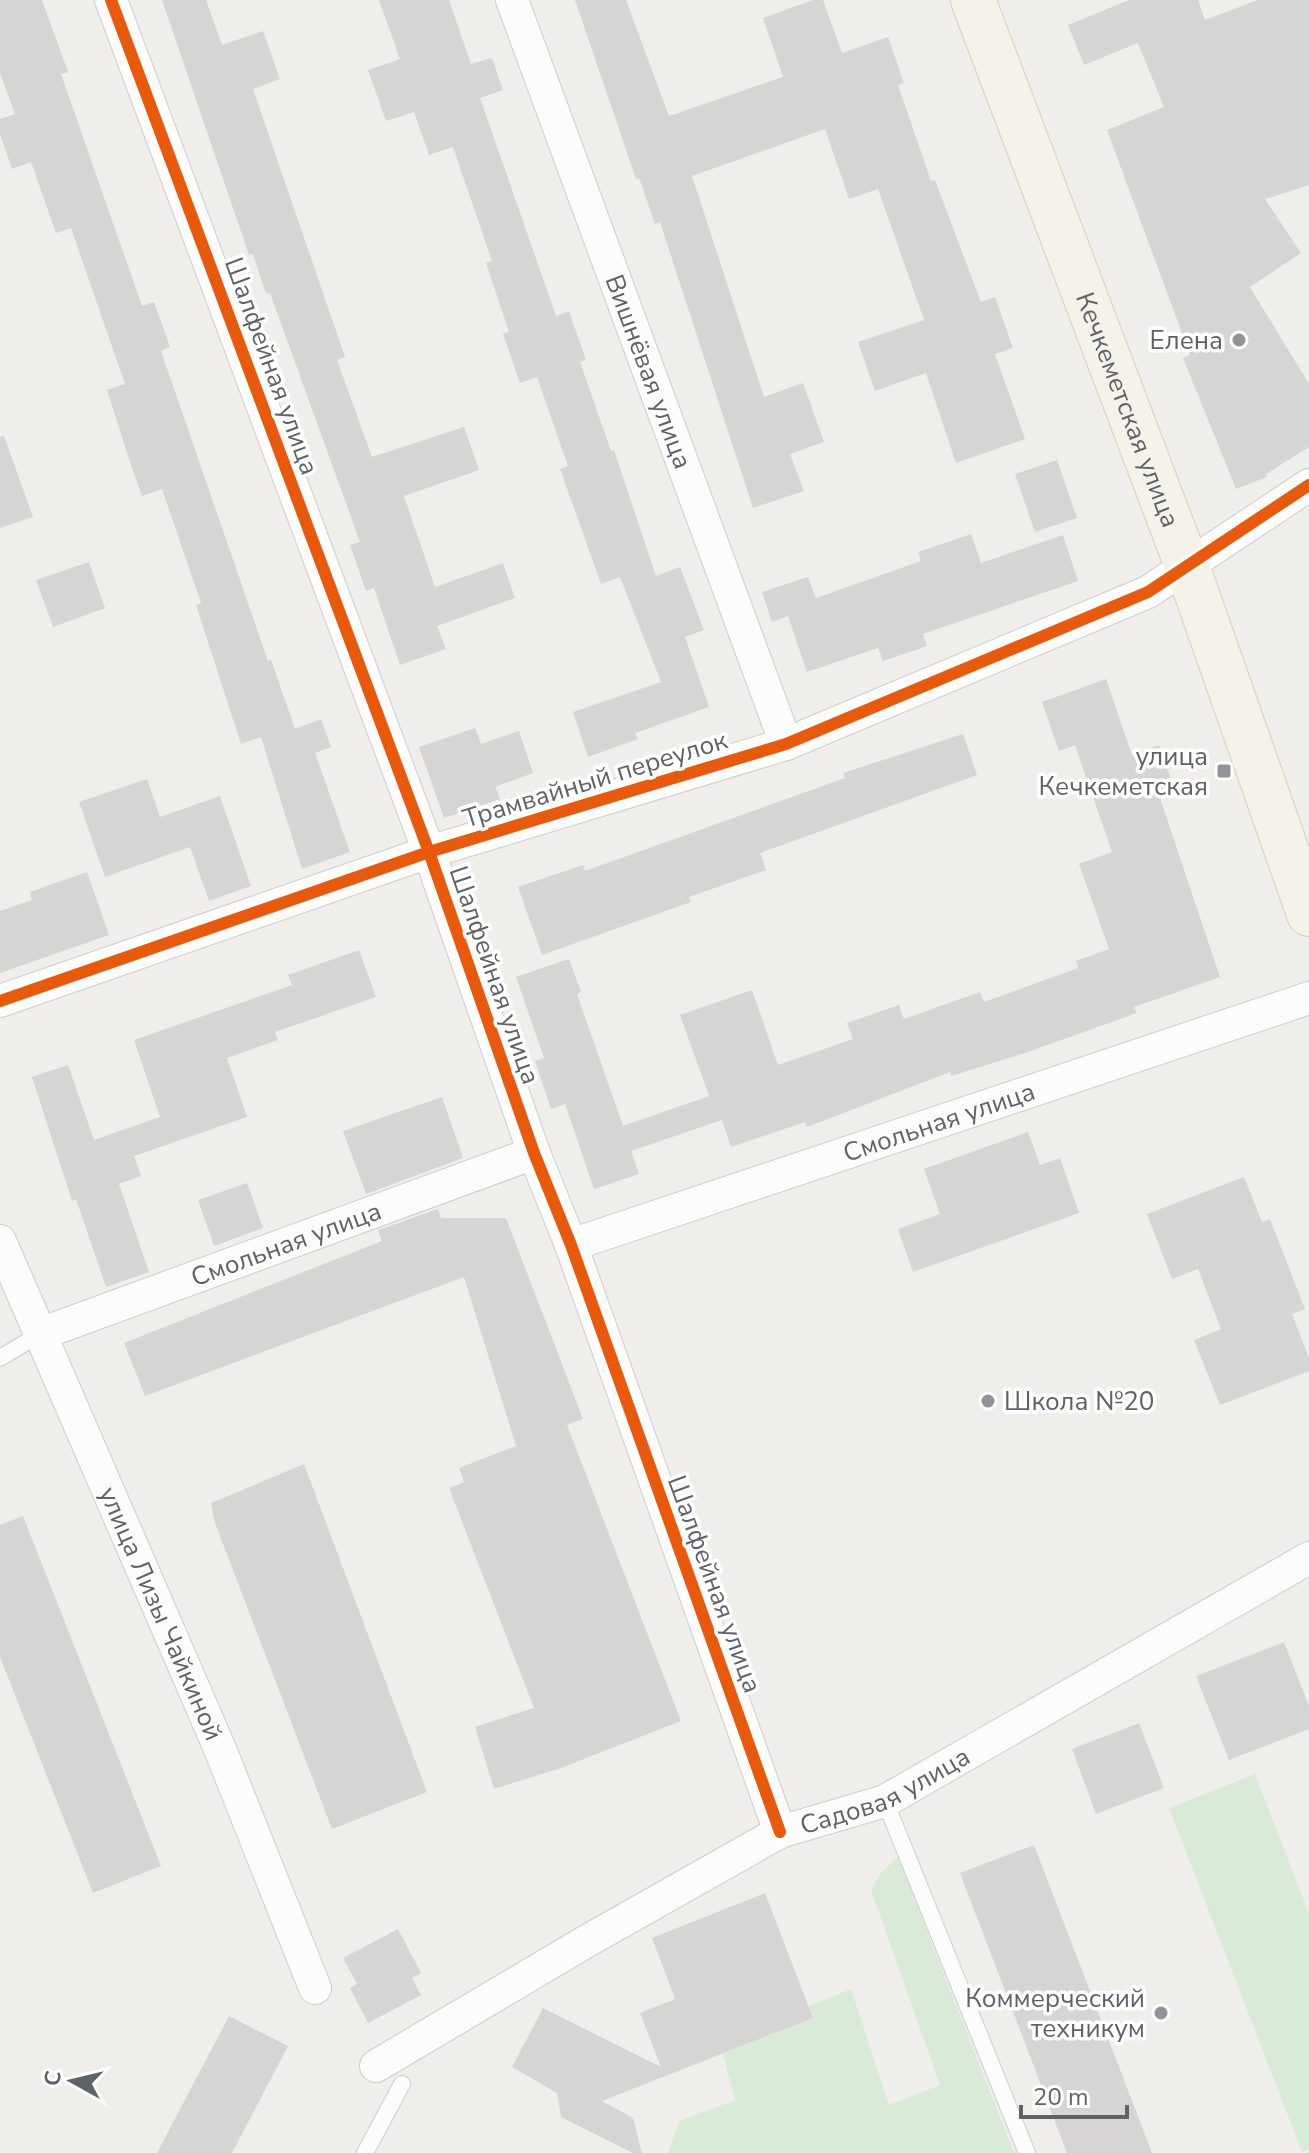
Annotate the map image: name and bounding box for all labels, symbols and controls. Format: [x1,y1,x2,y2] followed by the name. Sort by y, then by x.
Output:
[216,253,327,480] street label: Шалфейная улица
[597,270,700,474] street label: Вишнёвая улица
[1067,287,1188,532] street label: Кечкеметская улица
[1150,323,1223,358] place label: Елена
[1230,331,1248,349] marker: Елена
[459,723,732,836] street label: Трамвайный переулок
[1039,739,1208,804] place label: улица Кечкеметская
[1215,762,1233,780] marker: улица Кечкеметская
[441,861,548,1089] street label: Шалфейная улица
[838,1074,1040,1171] street label: Смольная улица
[186,1193,386,1295] street label: Смольная улица
[1004,1384,1154,1419] place label: Школа №20
[979,1392,997,1410] marker: Школа №20
[659,1471,770,1698] street label: Шалфейная улица
[91,1481,231,1746] street label: улица Лизы Чайкиной
[796,1739,976,1843] street label: Садовая улица
[965,1981,1145,2046] place label: Коммерческий техникум
[1152,2004,1170,2022] marker: Коммерческий техникум
[32,2041,112,2121] north arrow
[37,2069,69,2088] text: С
[1021,2069,1127,2119] scale bar
[1033,2081,1089,2113] text: 20 m

